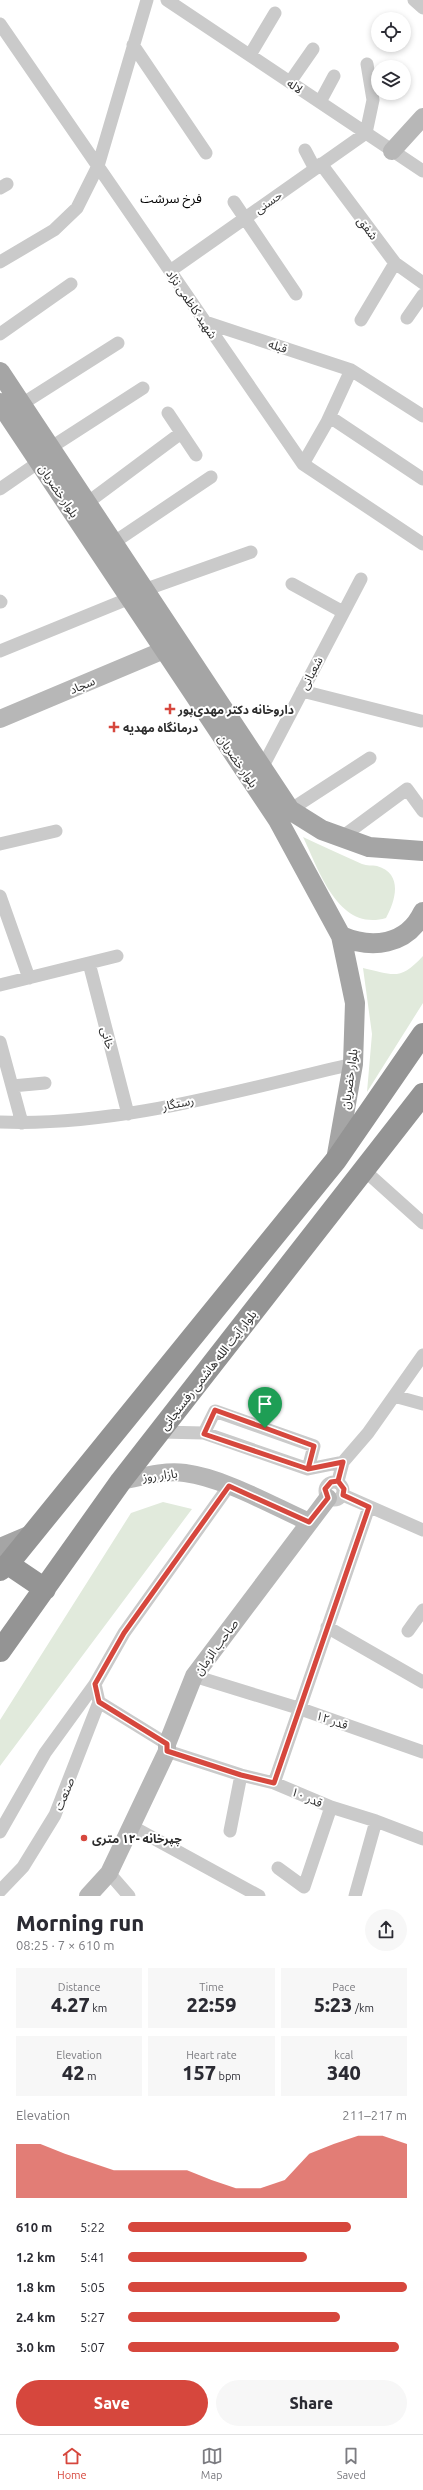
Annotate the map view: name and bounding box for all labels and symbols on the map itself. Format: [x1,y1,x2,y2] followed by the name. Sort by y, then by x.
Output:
[285,76,305,96] street label: لاله
[252,188,285,217] street label: حسنی
[140,191,202,209] district label: فرخ سرشت
[354,214,381,243] street label: شفق
[163,267,220,342] street label: شهید کاظمی نژاد
[267,337,289,356] street label: قبله
[36,462,81,520] street label: بلوار خضریان
[297,654,326,692] street label: شعبانی
[67,674,97,697] street label: سجاد
[177,703,294,718] place label: داروخانه دکتر مهدی‌پور
[165,704,175,714] marker: داروخانه دکتر مهدی‌پور
[108,721,120,733] marker: درمانگاه مهدیه
[123,721,198,735] place label: درمانگاه مهدیه
[215,732,260,790] street label: بلوار خضریان
[98,1025,117,1051] street label: خانی
[338,1048,361,1110] street label: بلوار خضریان
[160,1093,195,1114] street label: رستگار
[157,1308,260,1433] street label: بلوار آیت الله هاشمی رفسنجانی
[248,1387,282,1428] pin
[141,1466,178,1485] street label: بازار روز
[191,1617,242,1678] street label: صاحب الزمان
[314,1709,350,1732] street label: قدر ۱۲
[52,1776,77,1812] street label: صنعت
[289,1785,325,1810] street label: قدر ۱۰
[92,1832,182,1847] place label: چپرخانه -١٢ مترى
[79,1833,89,1843] marker: چپرخانه -١٢ مترى

